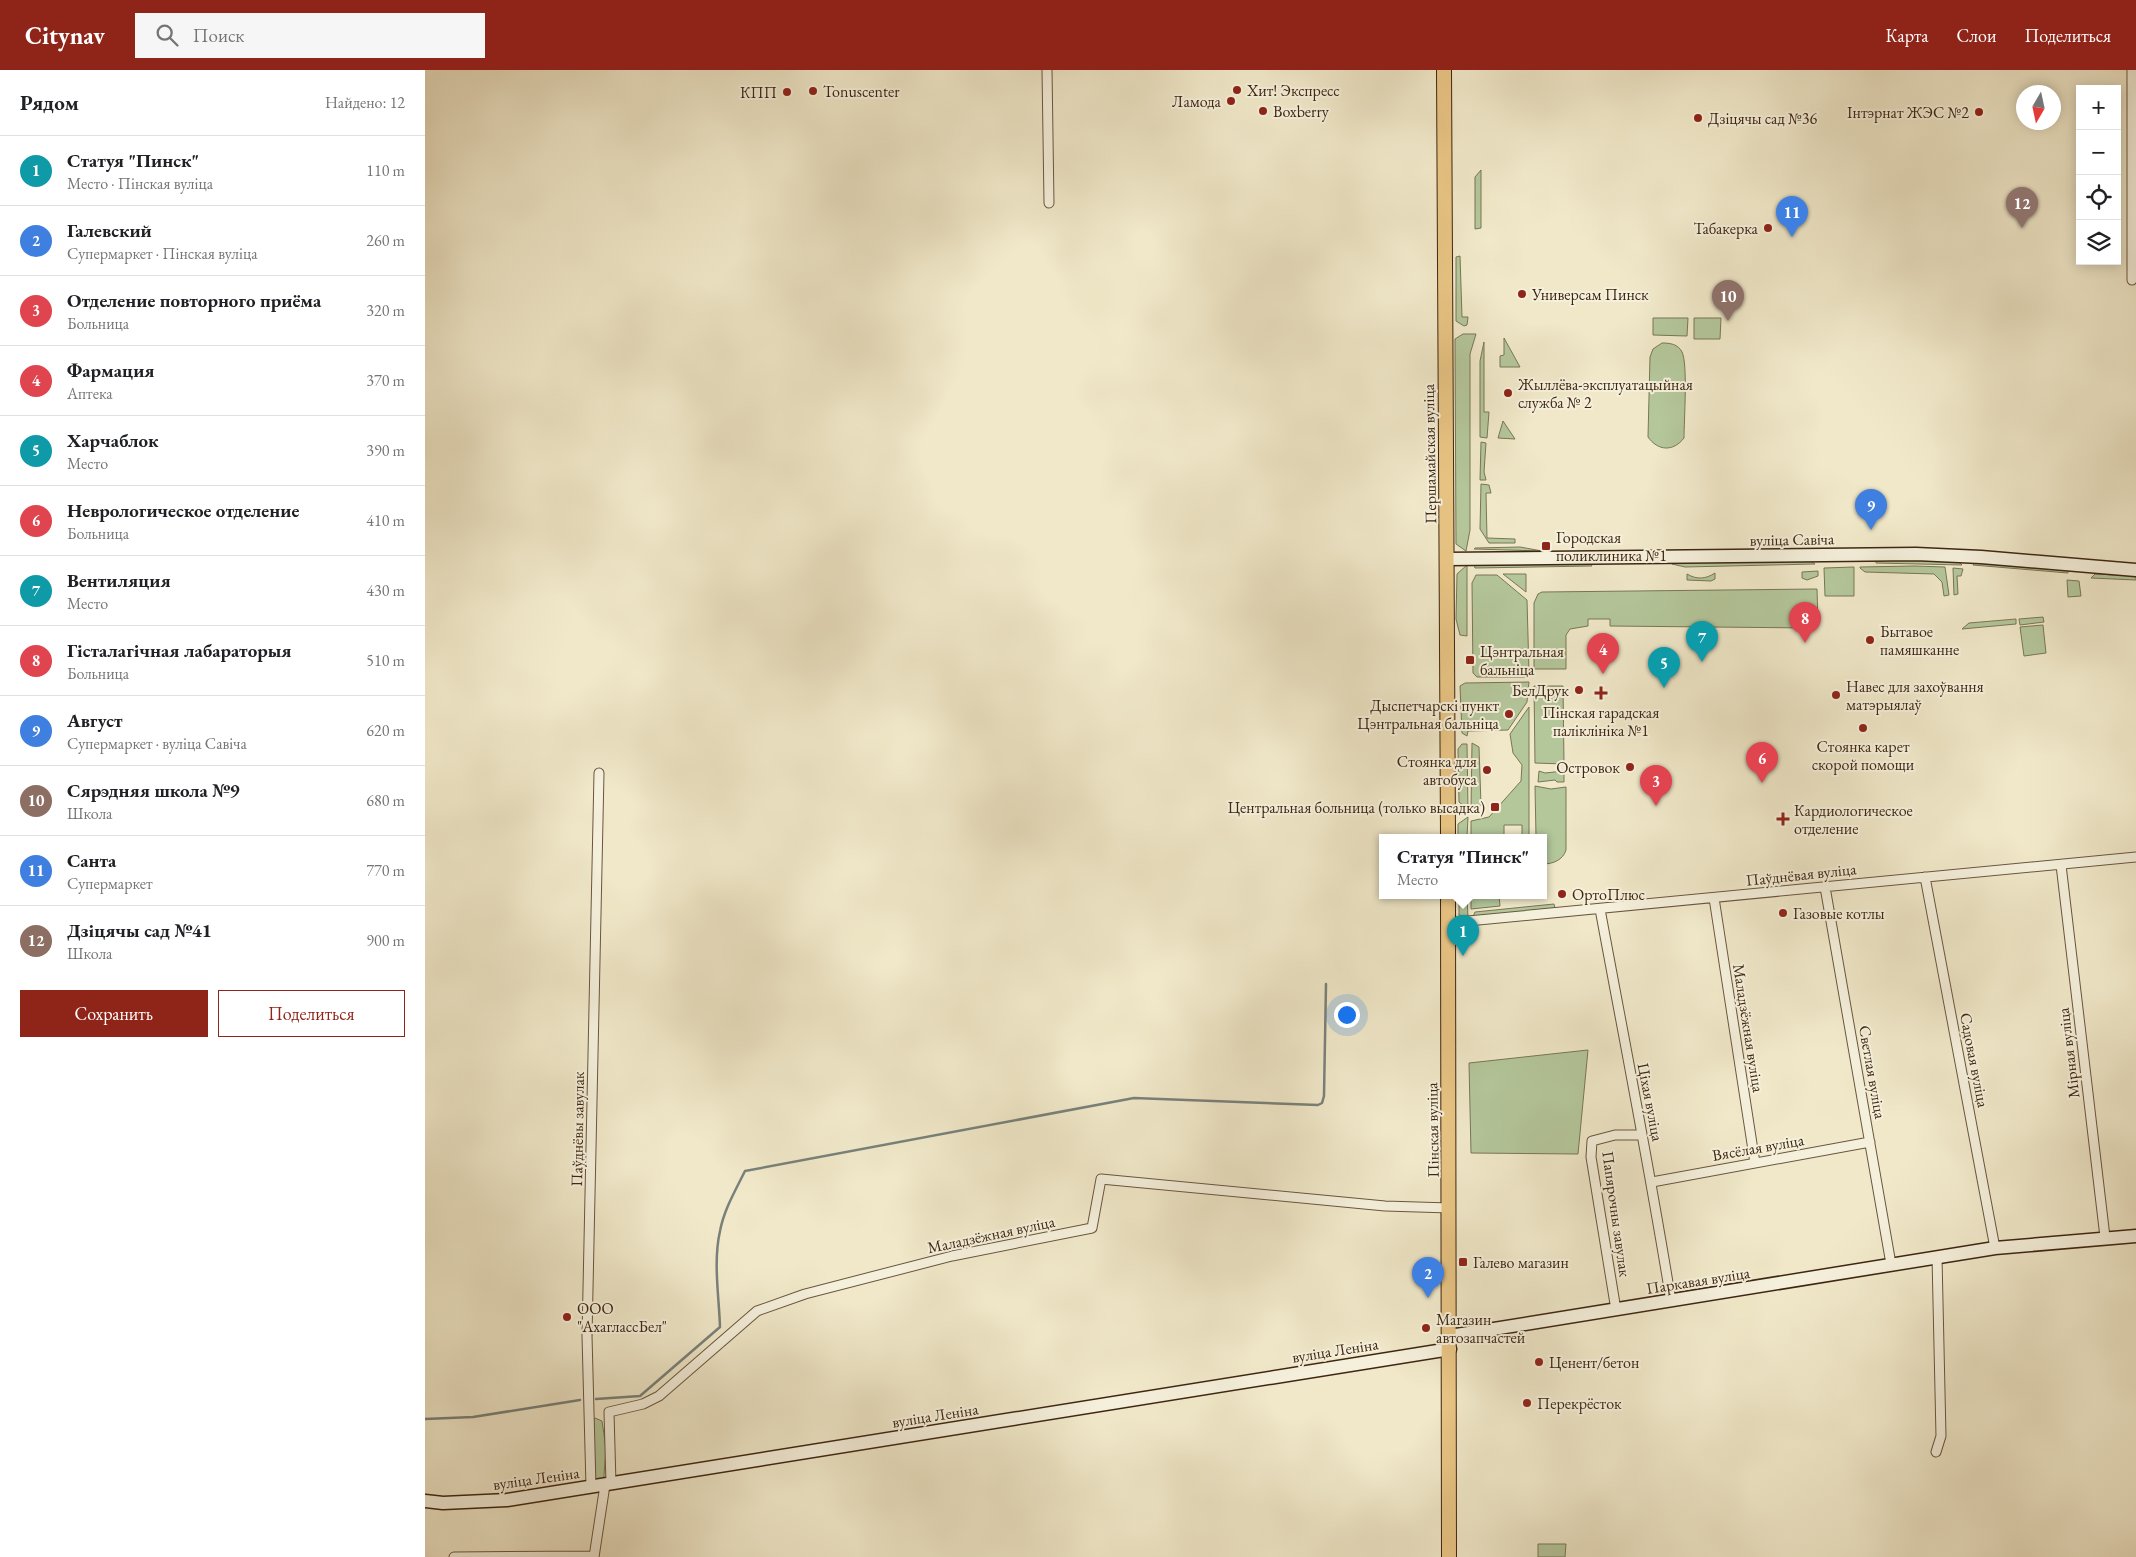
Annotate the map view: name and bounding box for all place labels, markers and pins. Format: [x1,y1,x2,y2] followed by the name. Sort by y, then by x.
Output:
[1246,80,1340,101] place label: Хит! Экспресс
[823,81,900,102] place label: Tonuscenter
[740,82,777,103] place label: КПП
[1231,84,1243,96] marker: Хит! Экспресс
[807,85,819,97] marker: Tonuscenter
[781,86,793,98] marker: КПП
[1172,91,1222,112] place label: Ламода
[1225,95,1237,107] marker: Ламода
[1273,101,1330,122] place label: Boxberry
[1847,102,1969,123] place label: Інтэрнат ЖЭС №2
[1257,105,1269,117] marker: Boxberry
[1973,106,1985,118] marker: Інтэрнат ЖЭС №2
[1708,108,1818,129] place label: Дзіцячы сад №36
[1692,112,1704,124] marker: Дзіцячы сад №36
[2006,187,2038,228] pin: 12
[1776,196,1808,237] pin: 11
[1694,218,1759,239] place label: Табакерка
[1762,222,1774,234] marker: Табакерка
[1712,280,1744,321] pin: 10
[1531,284,1649,305] place label: Универсам Пинск
[1516,288,1528,300] marker: Универсам Пинск
[1517,374,1693,413] place label: Жыллёва-эксплуатацыйная служба № 2
[1502,387,1514,399] marker: Жыллёва-эксплуатацыйная служба № 2
[1855,489,1887,530] pin: 9
[1556,527,1667,566] place label: Городская поликлиника №1
[1540,540,1552,552] marker: Городская поликлиника №1
[1789,602,1821,643] pin: 8
[1686,621,1718,662] pin: 7
[1880,621,1959,660] place label: Бытавое памяшканне
[1587,633,1619,674] pin: 4
[1864,634,1876,646] marker: Бытавое памяшканне
[1480,641,1564,680] place label: Цэнтральная бальніца
[1648,647,1680,688] pin: 5
[1464,654,1476,666] marker: Цэнтральная бальніца
[1846,676,1984,715] place label: Навес для захоўвання матэрыялаў
[1512,680,1569,701] place label: БелДрук
[1573,684,1585,696] marker: БелДрук
[1594,686,1608,700] marker: Пінская гарадская паліклініка №1
[1830,689,1842,701] marker: Навес для захоўвання матэрыялаў
[1357,695,1500,734] place label: Дыспетчарскі пункт Цэнтральная бальніца
[1543,702,1659,741] place label: Пінская гарадская паліклініка №1
[1503,708,1515,720] marker: Дыспетчарскі пункт Цэнтральная бальніца
[1857,722,1869,734] marker: Стоянка карет скорой помощи
[1812,736,1915,775] place label: Стоянка карет скорой помощи
[1746,742,1778,783] pin: 6
[1397,751,1478,790] place label: Стоянка для автобуса
[1556,757,1620,778] place label: Островок
[1624,761,1636,773] marker: Островок
[1481,764,1493,776] marker: Стоянка для автобуса
[1640,765,1672,806] pin: 3
[1228,797,1485,818] place label: Центральная больница (только высадка)
[1794,800,1913,839] place label: Кардиологическое отделение
[1489,801,1501,813] marker: Центральная больница (только высадка)
[1776,812,1790,826] marker: Кардиологическое отделение
[1572,884,1645,905] place label: ОртоПлюс
[1556,888,1568,900] marker: ОртоПлюс
[1793,903,1885,924] place label: Газовые котлы
[1777,907,1789,919] marker: Газовые котлы
[1447,915,1479,956] pin: 1
[1473,1252,1569,1273] place label: Галево магазин
[1457,1256,1469,1268] marker: Галево магазин
[1412,1257,1444,1298] pin: 2
[577,1298,667,1337] place label: ООО "АхаглассБел"
[1436,1309,1526,1348] place label: Магазин автозапчастей
[561,1311,573,1323] marker: ООО "АхаглассБел"
[1420,1322,1432,1334] marker: Магазин автозапчастей
[1549,1352,1639,1373] place label: Ценент/бетон
[1533,1356,1545,1368] marker: Ценент/бетон
[1537,1393,1622,1414] place label: Перекрёсток
[1521,1397,1533,1409] marker: Перекрёсток

